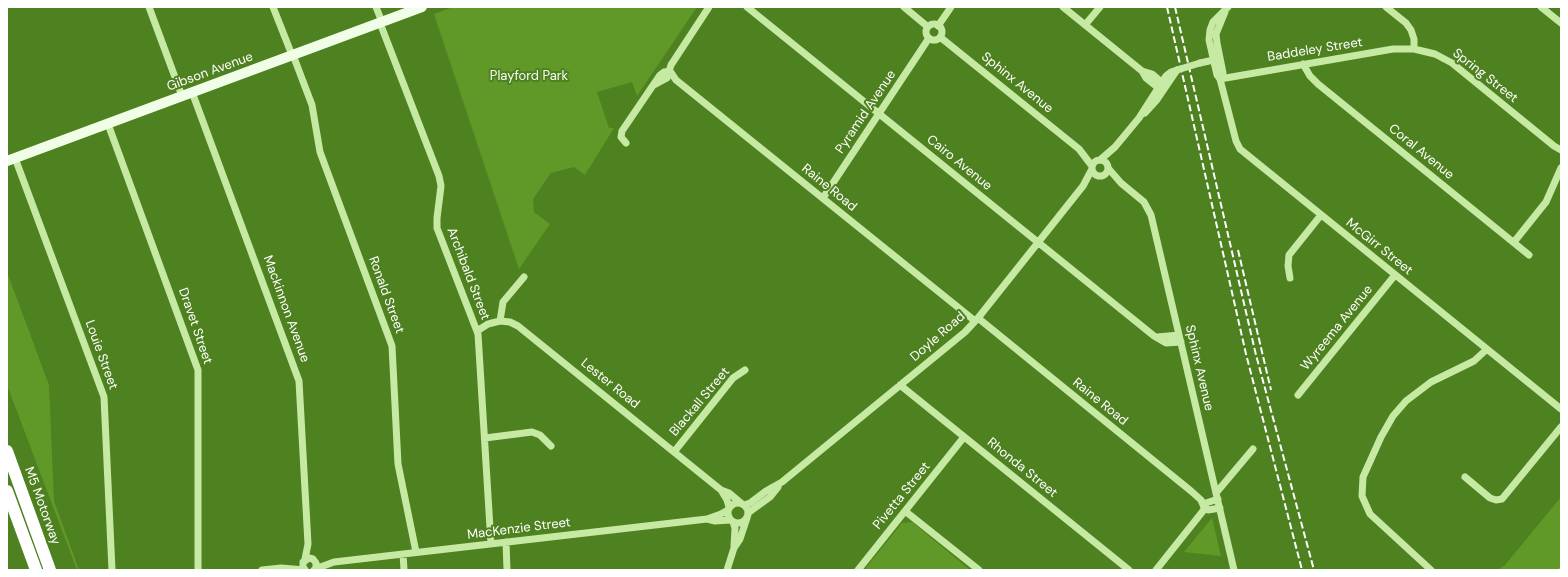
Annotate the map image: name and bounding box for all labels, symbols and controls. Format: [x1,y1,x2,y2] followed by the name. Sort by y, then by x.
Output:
[1266,35,1364,65] street label: Baddeley Street
[1449,46,1521,106] street label: Spring Street
[165,49,255,95] street label: Gibson Avenue
[978,49,1056,117] street label: Sphinx Avenue
[832,67,900,157] street label: Pyramid Avenue
[490,69,568,85] park label: Playford Park
[1385,121,1457,183] street label: Coral Avenue
[923,132,995,194] street label: Cairo Avenue
[798,161,860,215] street label: Raine Road
[1343,215,1415,279] street label: McGirr Street
[443,226,493,322] street label: Archibald Street
[259,253,313,365] street label: Mackinnon Avenue
[365,254,407,336] street label: Ronald Street
[1298,282,1376,374] street label: Wyreema Avenue
[175,286,215,366] street label: Dravet Street
[907,309,969,365] street label: Doyle Road
[81,318,121,392] street label: Louie Street
[1182,323,1216,413] street label: Sphinx Avenue
[577,356,643,412] street label: Lester Road
[667,364,733,440] street label: Blackall Street
[1069,375,1131,429] street label: Raine Road
[984,435,1060,501] street label: Rhonda Street
[870,459,934,533] street label: Pivetta Street
[21,465,63,547] street label: M5 Motorway
[466,515,572,543] street label: MacKenzie Street

